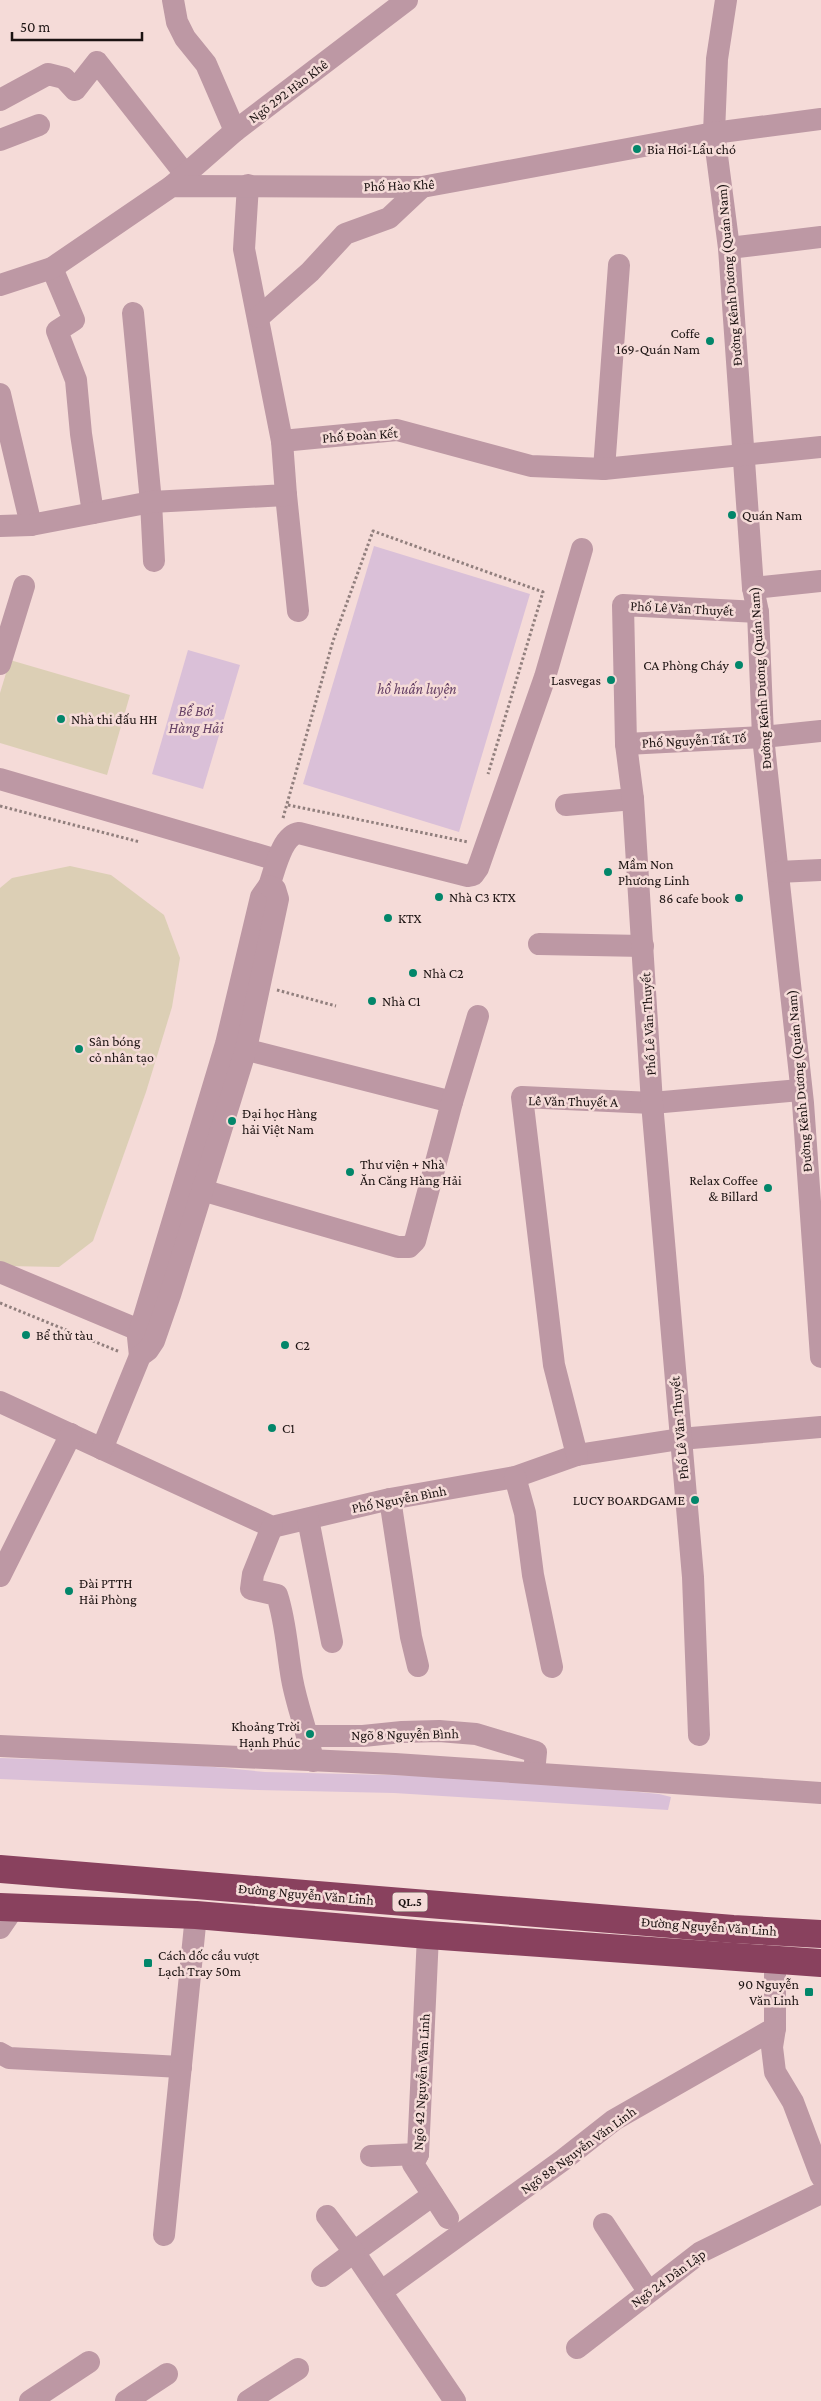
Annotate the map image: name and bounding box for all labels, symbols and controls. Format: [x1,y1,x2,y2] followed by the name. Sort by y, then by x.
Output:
[12,10,142,42] scale bar
[20,19,50,35] text: 50 m
[245,56,331,126] street label: Ngõ 292 Hào Khê
[647,141,736,157] place label: Bia Hơi-Lẩu chó
[631,143,643,155] marker: Bia Hơi-Lẩu chó
[363,176,435,194] street label: Phố Hào Khê
[713,183,746,367] street label: Đường Kênh Dương (Quán Nam)
[616,325,700,357] place label: Coffe 169-Quán Nam
[704,335,716,347] marker: Coffe 169-Quán Nam
[322,424,399,446] street label: Phố Đoàn Kết
[742,507,802,523] place label: Quán Nam
[726,509,738,521] marker: Quán Nam
[746,586,775,770] street label: Đường Kênh Dương (Quán Nam)
[630,597,734,619] street label: Phố Lê Văn Thuyết
[643,657,730,673] place label: CA Phòng Cháy
[733,659,745,671] marker: CA Phòng Cháy
[551,672,601,688] place label: Lasvegas
[605,674,617,686] marker: Lasvegas
[377,680,457,698] water label: hồ huấn luyện
[169,703,224,737] water label: Bể Bơi Hàng Hải
[71,711,158,727] place label: Nhà thi đấu HH
[55,713,67,725] marker: Nhà thi đấu HH
[641,729,747,751] street label: Phố Nguyễn Tất Tố
[618,856,690,888] place label: Mầm Non Phương Linh
[602,866,614,878] marker: Mầm Non Phương Linh
[449,889,516,905] place label: Nhà C3 KTX
[659,890,729,906] place label: 86 cafe book
[433,891,445,903] marker: Nhà C3 KTX
[733,892,745,904] marker: 86 cafe book
[398,910,421,926] place label: KTX
[382,912,394,924] marker: KTX
[423,965,464,981] place label: Nhà C2
[407,967,419,979] marker: Nhà C2
[637,972,659,1076] street label: Phố Lê Văn Thuyết
[783,989,816,1173] street label: Đường Kênh Dương (Quán Nam)
[382,993,421,1009] place label: Nhà C1
[366,995,378,1007] marker: Nhà C1
[89,1033,154,1065] place label: Sân bóng cỏ nhân tạo
[73,1043,85,1055] marker: Sân bóng cỏ nhân tạo
[528,1092,618,1110] street label: Lê Văn Thuyết A
[242,1105,317,1137] place label: Đại học Hàng hải Việt Nam
[226,1115,238,1127] marker: Đại học Hàng hải Việt Nam
[360,1156,462,1188] place label: Thư viện + Nhà Ăn Căng Hàng Hải
[344,1166,356,1178] marker: Thư viện + Nhà Ăn Căng Hàng Hải
[689,1172,759,1204] place label: Relax Coffee & Billard
[762,1182,774,1194] marker: Relax Coffee & Billard
[36,1327,94,1343] place label: Bể thử tàu
[20,1329,32,1341] marker: Bể thử tàu
[295,1337,310,1353] place label: C2
[279,1339,291,1351] marker: C2
[666,1375,691,1480] street label: Phố Lê Văn Thuyết
[282,1420,295,1436] place label: C1
[266,1422,278,1434] marker: C1
[350,1482,448,1516] street label: Phố Nguyễn Bình
[573,1492,685,1508] place label: LUCY BOARDGAME
[689,1494,701,1506] marker: LUCY BOARDGAME
[79,1575,137,1607] place label: Đài PTTH Hải Phòng
[63,1585,75,1597] marker: Đài PTTH Hải Phòng
[231,1718,300,1750] place label: Khoảng Trời Hạnh Phúc
[351,1725,459,1743] street label: Ngõ 8 Nguyễn Bình
[304,1728,316,1740] marker: Khoảng Trời Hạnh Phúc
[237,1880,375,1908] street label: Đường Nguyễn Văn Linh
[392,1892,428,1911] road number: QL.5
[641,1913,778,1939] street label: Đường Nguyễn Văn Linh
[158,1947,259,1979] place label: Cách dốc cầu vượt Lạch Tray 50m
[142,1957,154,1969] marker: Cách dốc cầu vượt Lạch Tray 50m
[738,1976,799,2008] place label: 90 Nguyễn Văn Linh
[803,1986,815,1998] marker: 90 Nguyễn Văn Linh
[409,2013,433,2151] street label: Ngõ 42 Nguyễn Văn Linh
[517,2103,639,2197] street label: Ngõ 88 Nguyễn Văn Linh
[627,2246,709,2310] street label: Ngõ 24 Dân Lập

